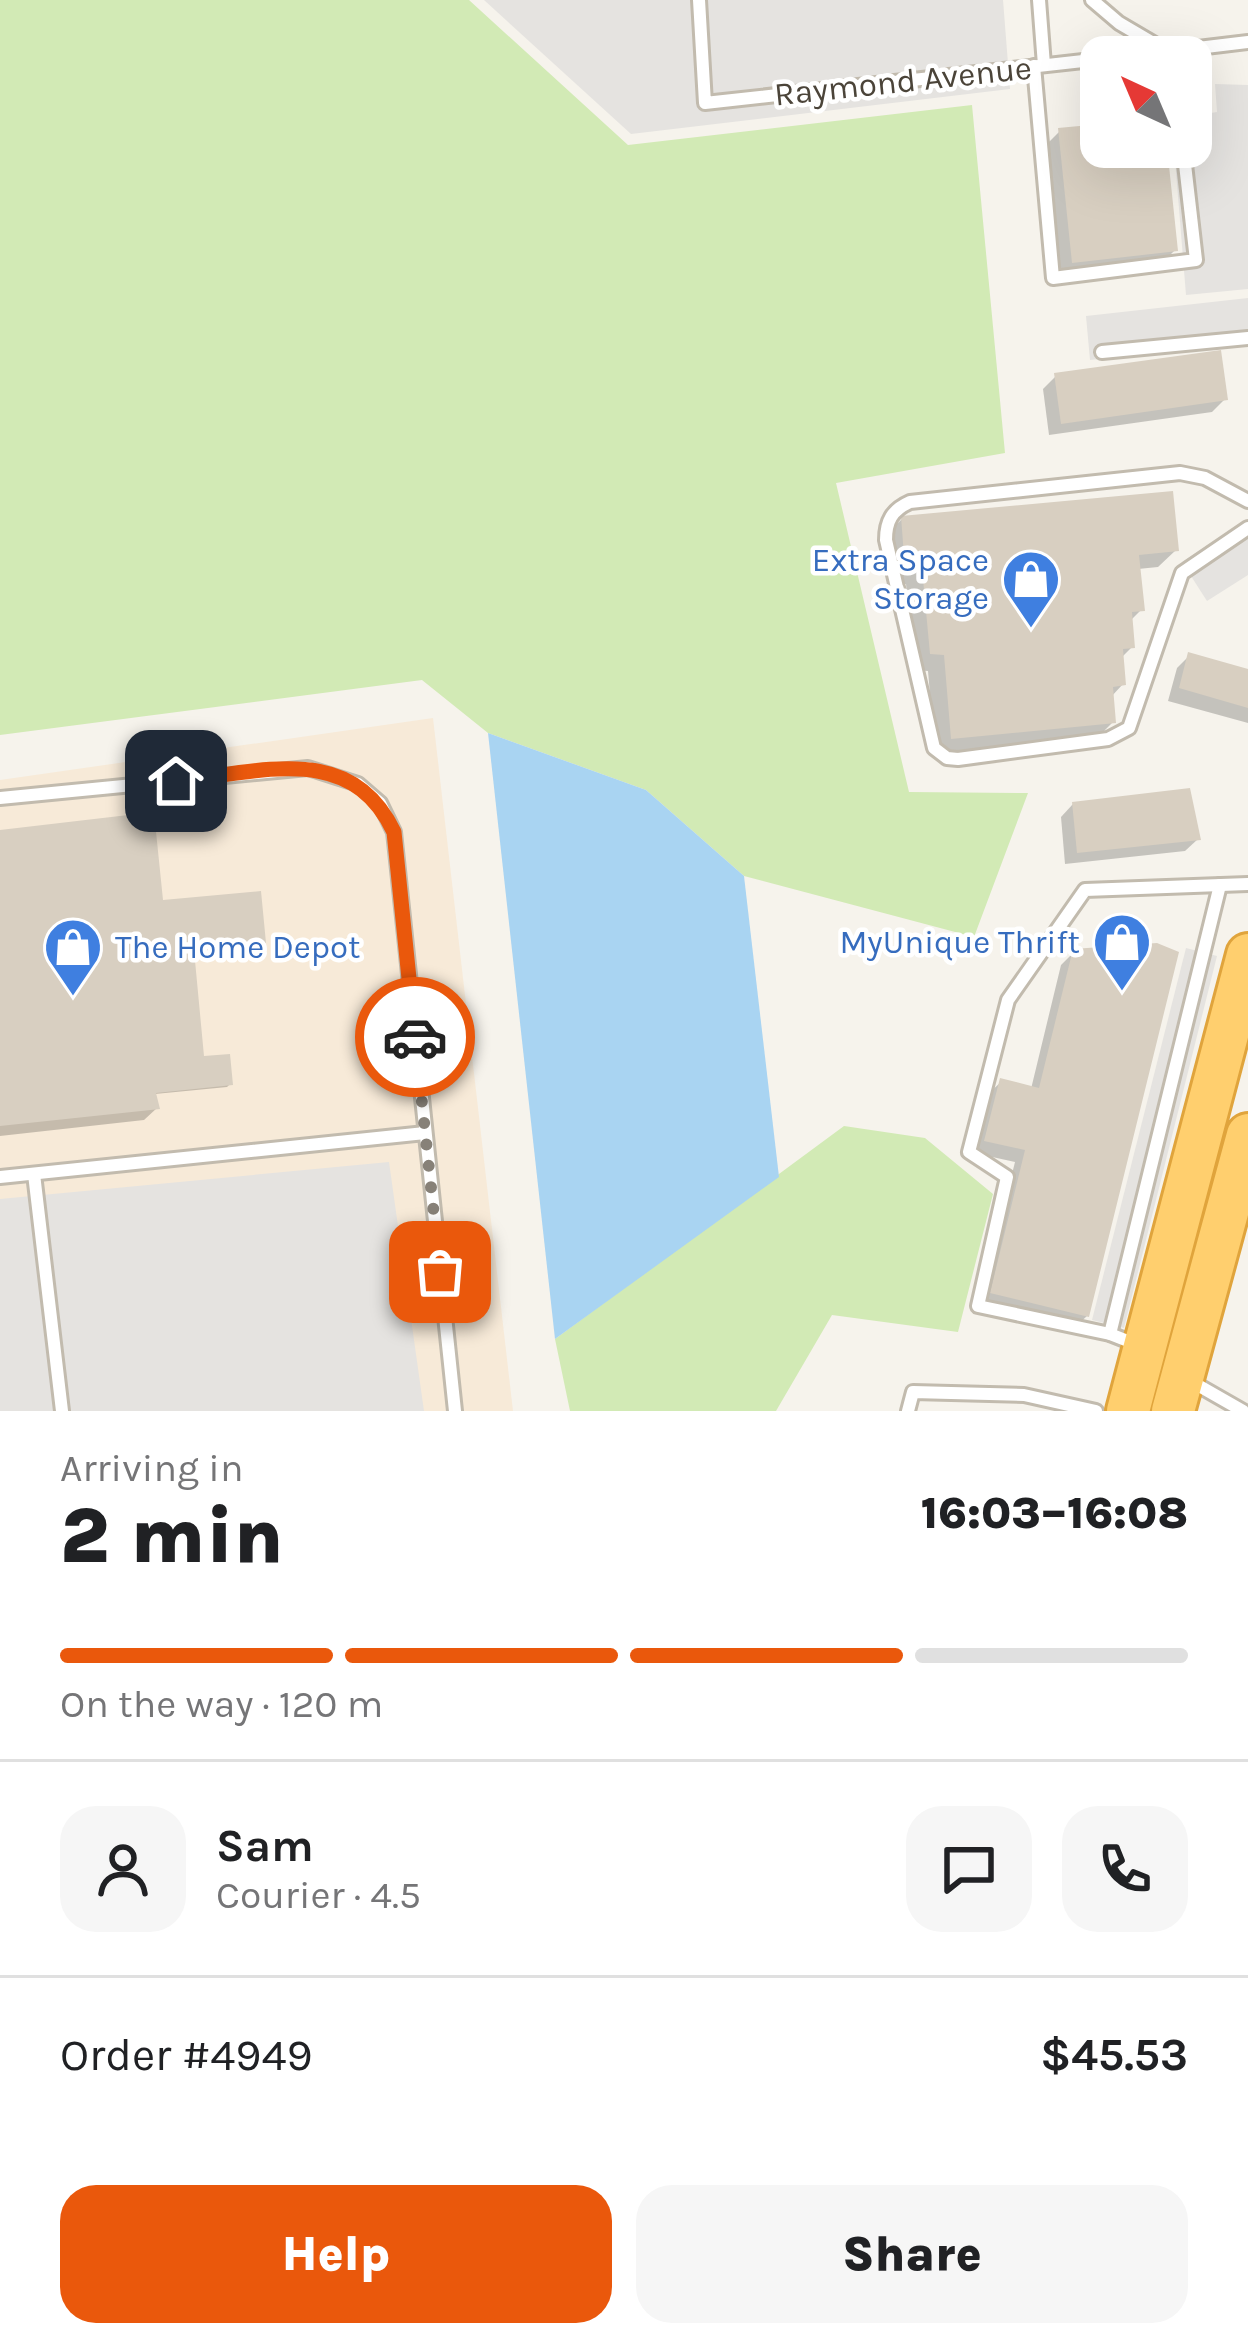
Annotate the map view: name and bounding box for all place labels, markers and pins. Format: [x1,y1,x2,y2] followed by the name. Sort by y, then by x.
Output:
[812,541,989,617] place label: Extra Space Storage
[1000,548,1062,630] shop icon: Extra Space Storage
[125,730,227,832] pin
[1091,911,1153,993] shop icon: MyUnique Thrift
[42,916,104,998] shop icon: The Home Depot
[839,923,1080,961] place label: MyUnique Thrift
[115,928,360,966] place label: The Home Depot
[389,1221,491,1323] pin

